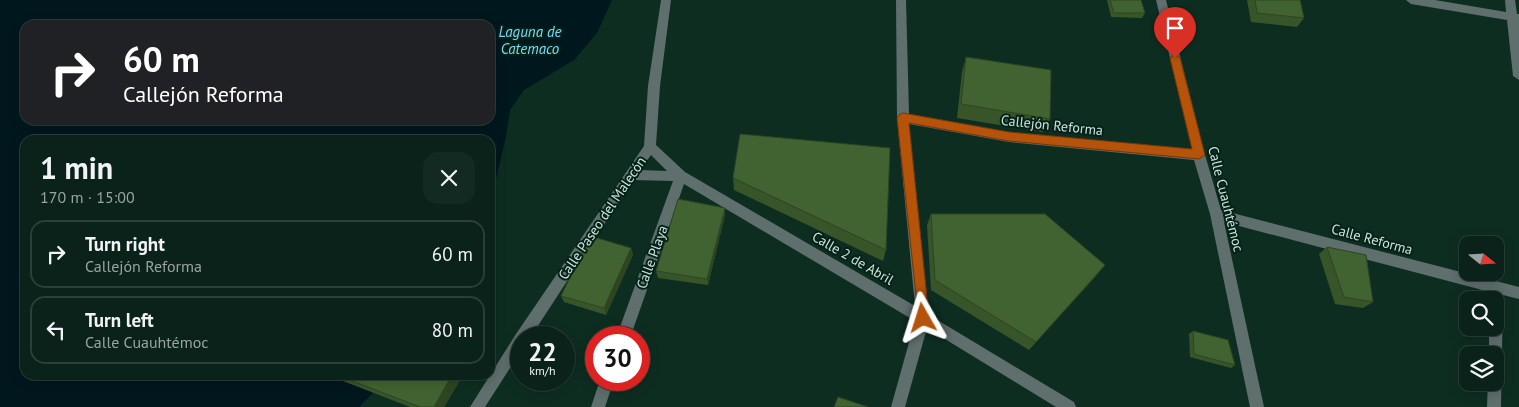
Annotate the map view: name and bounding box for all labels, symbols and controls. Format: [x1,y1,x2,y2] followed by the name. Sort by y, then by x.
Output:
[1154,7,1196,58] pin
[1161,14,1189,42] icon: arrive
[498,22,562,58] water label: Laguna de Catemaco
[123,36,200,82] text: 60 m
[40,40,105,105] icon: right
[123,80,284,108] text: Callejón Reforma
[1000,111,1104,139] street label: Callejón Reforma
[1204,144,1248,254] street label: Calle Cuauhtémoc
[40,148,113,187] text: 1 min
[423,152,475,204] button: close
[554,153,650,283] street label: Calle Paseo del Malecón
[40,187,135,207] text: 170 m · 15:00
[1329,220,1415,258] street label: Calle Reforma
[632,223,672,291] street label: Calle Playa
[809,227,897,289] street label: Calle 2 de Abril
[85,232,165,256] text: Turn right
[1459,236,1504,281] north arrow
[1459,236,1504,391] map controls
[42,240,70,268] icon: right
[432,242,473,266] text: 60 m
[85,256,202,276] text: Callejón Reforma
[896,291,948,343] position arrow
[1459,291,1504,336] button: search
[85,308,154,332] text: Turn left
[42,316,70,344] icon: left
[432,318,473,342] text: 80 m
[585,326,650,391] speed limit sign: 30
[85,332,209,352] text: Calle Cuauhtémoc
[528,336,557,368] text: 22
[1459,346,1504,391] button: layers
[529,363,556,378] text: km/h

